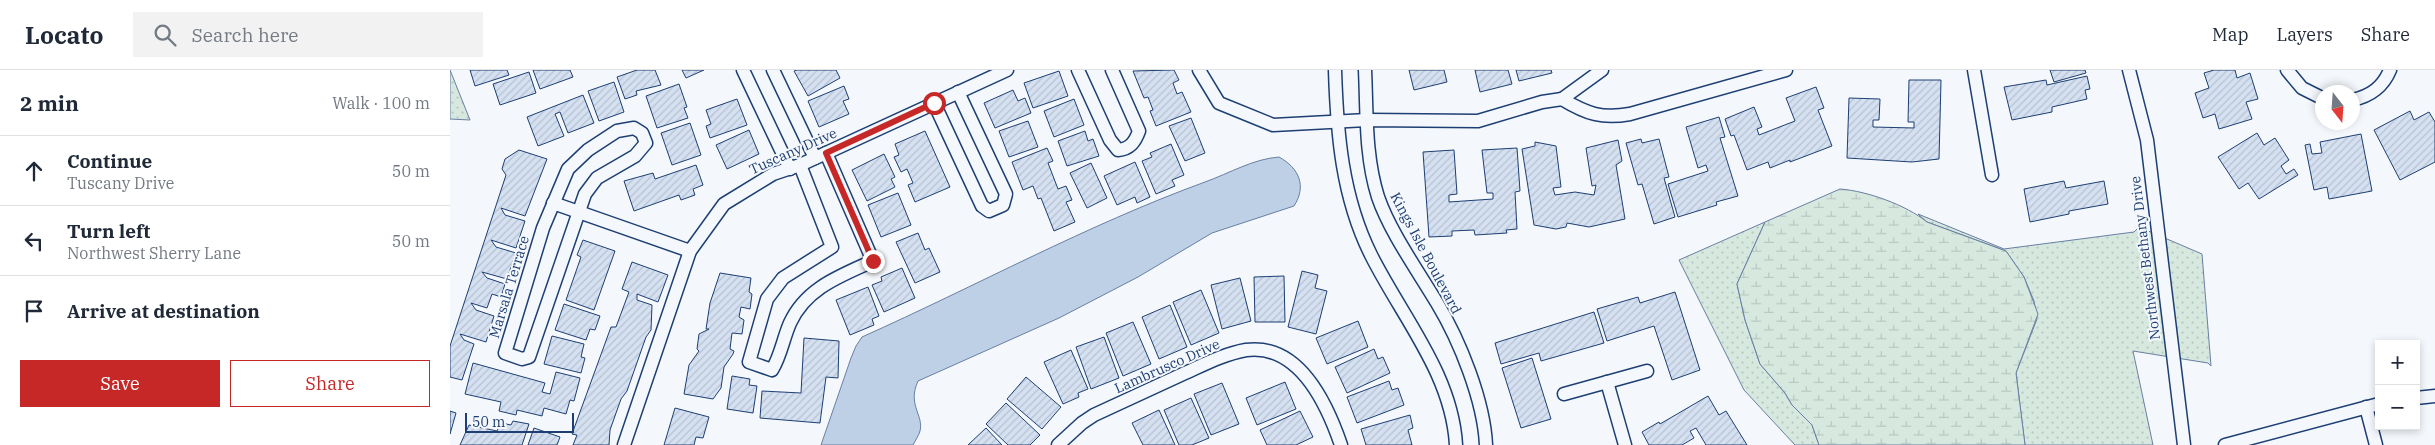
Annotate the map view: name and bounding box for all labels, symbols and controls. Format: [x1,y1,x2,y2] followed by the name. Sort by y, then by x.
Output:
[133,12,483,57] search box
[25,19,103,51] text: Locato
[151,21,179,49] icon: search
[191,23,299,47] text: Search here
[2212,23,2249,46] text: Map
[2277,23,2333,46] text: Layers
[2361,23,2410,46] text: Share
[2315,85,2360,130] north arrow
[20,89,79,117] text: 2 min
[923,92,946,115] route start
[332,93,430,113] text: Walk · 100 m
[746,124,840,178] street label: Tuscany Drive
[67,149,152,173] text: Continue
[20,157,48,185] icon: ahead
[392,161,430,181] text: 50 m
[67,173,174,193] text: Tuscany Drive
[2126,175,2164,341] street label: Northwest Bethany Drive
[1386,189,1466,317] street label: Kings Isle Boulevard
[67,219,150,243] text: Turn left
[20,227,48,255] icon: left
[392,231,430,251] text: 50 m
[485,234,533,340] street label: Marsala Terrace
[67,243,241,263] text: Northwest Sherry Lane
[862,250,885,273] route end
[20,297,48,325] icon: arrive
[67,299,260,323] text: Arrive at destination
[1112,335,1222,397] street label: Lambrusco Drive
[2375,340,2420,430] map controls
[2375,340,2420,385] button: +
[20,360,220,407] button: Save
[230,360,430,407] button: Share
[2375,385,2420,430] button: −
[465,410,574,433] scale bar
[472,413,505,431] text: 50 m

